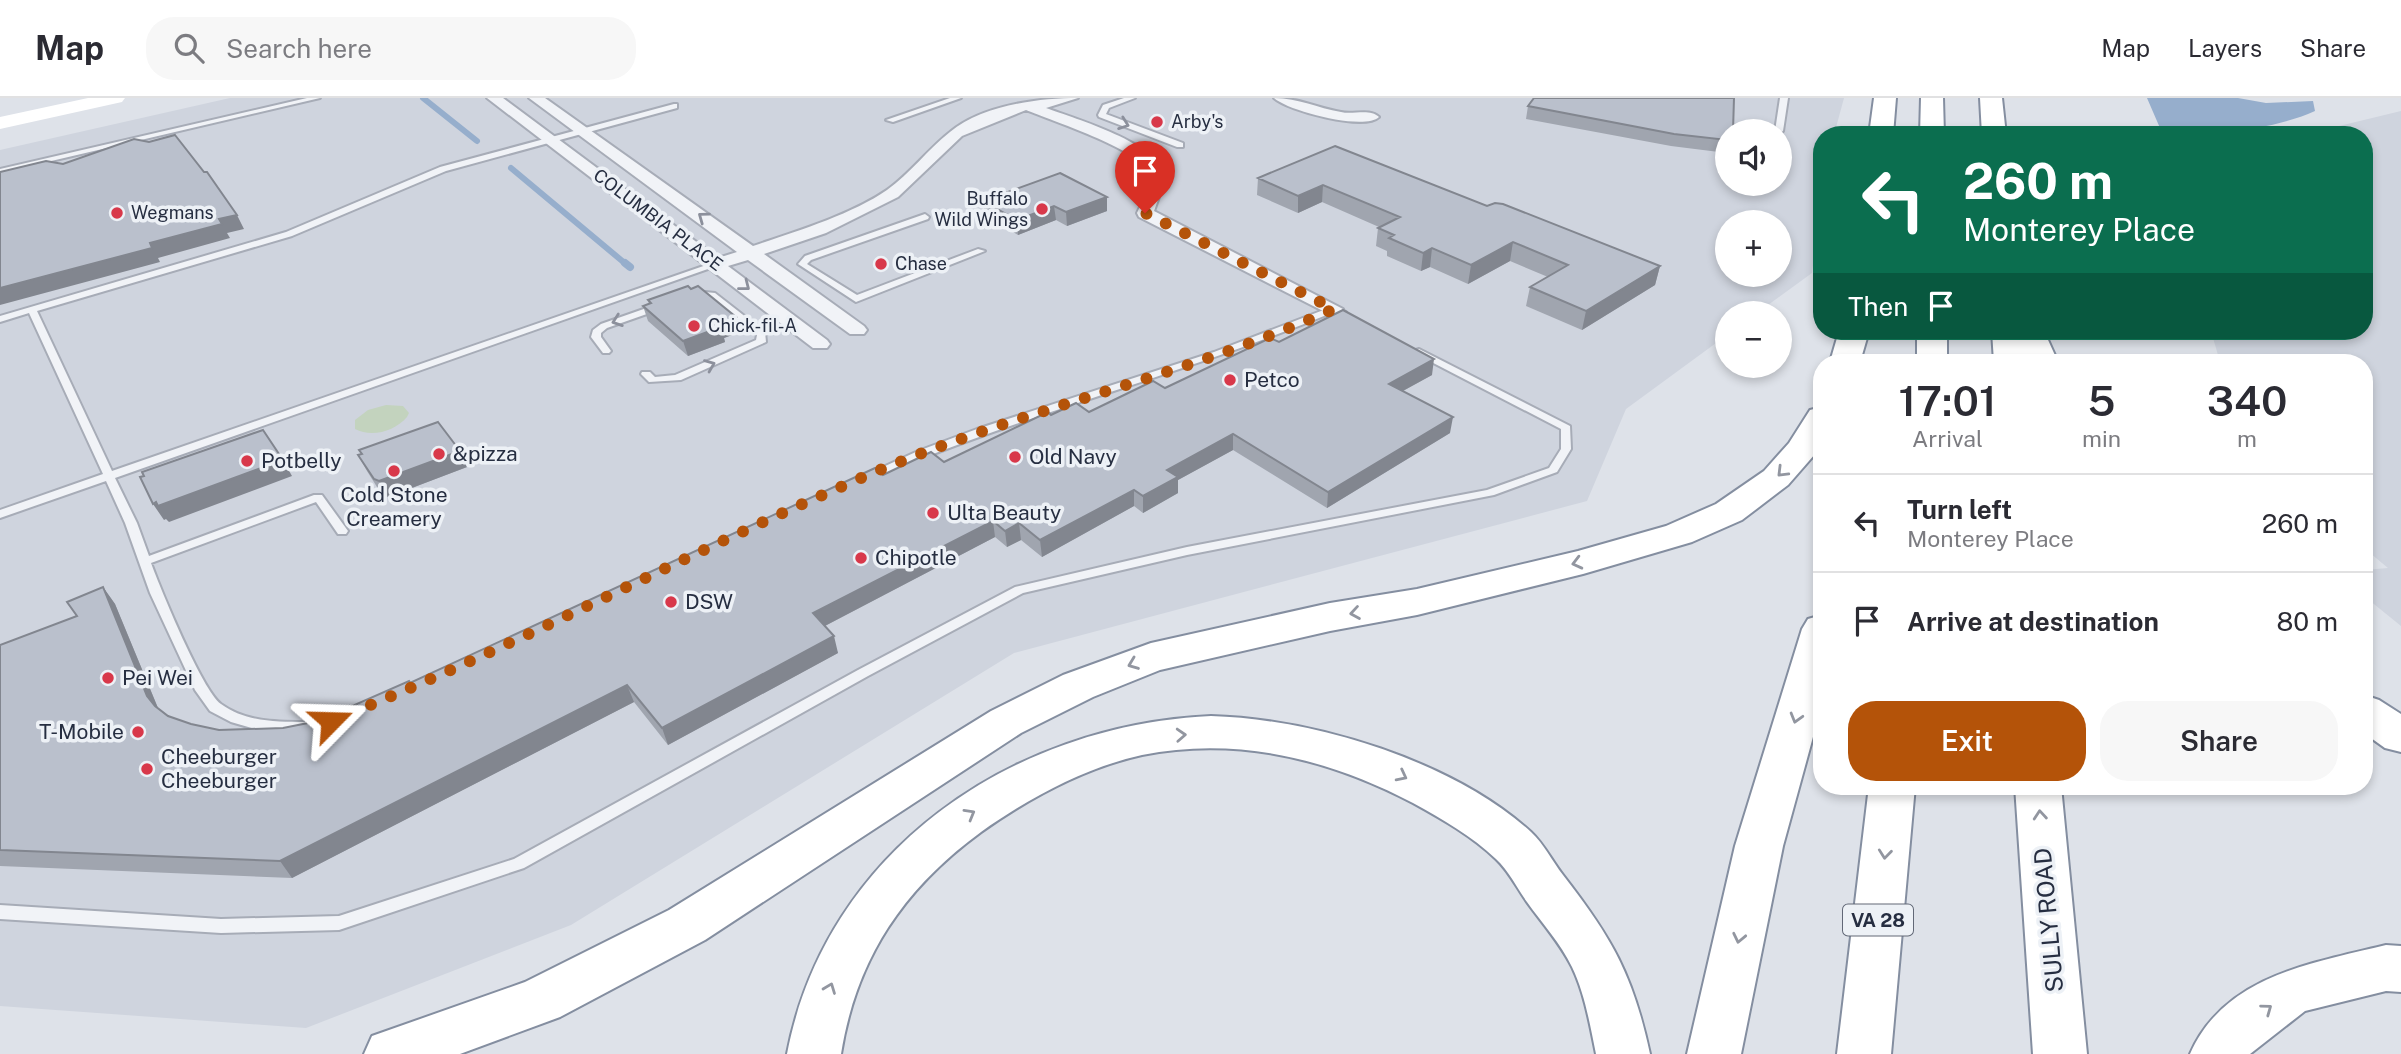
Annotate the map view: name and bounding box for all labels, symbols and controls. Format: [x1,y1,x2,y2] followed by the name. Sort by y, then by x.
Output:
[146,17,636,80] search box
[35,29,104,67] text: Map
[170,29,208,67] icon: search
[226,33,372,64] text: Search here
[2101,34,2150,62] text: Map
[2188,34,2262,62] text: Layers
[2300,34,2366,62] text: Share
[1171,111,1223,132] place label: Arby's
[1149,114,1165,130] marker: Arby's
[1117,116,1129,130] one-way arrow
[1715,119,1792,378] map controls
[1715,119,1792,196] button: sound
[1115,141,1175,213] pin
[1126,152,1164,190] icon: arrive
[1963,152,2113,210] text: 260 m
[1848,154,1939,245] icon: left
[590,164,727,275] street label: COLUMBIA PLACE
[934,188,1028,230] place label: Buffalo Wild Wings
[1034,201,1050,217] marker: Buffalo Wild Wings
[131,202,214,223] place label: Wegmans
[109,205,125,221] marker: Wegmans
[1715,210,1792,287] button: +
[1963,211,2195,248] text: Monterey Place
[698,213,711,225] one-way arrow
[895,253,947,274] place label: Chase
[873,256,889,272] marker: Chase
[737,277,750,290] one-way arrow
[1922,287,1960,325] icon: arrive
[1848,291,1908,322] text: Then
[1715,301,1792,378] button: −
[611,313,623,327] one-way arrow
[708,315,797,336] place label: Chick-fil-A
[686,318,702,334] marker: Chick-fil-A
[702,359,715,373] one-way arrow
[1244,367,1300,392] place label: Petco
[1222,372,1238,388] marker: Petco
[1899,376,1997,425] text: 17:01
[2088,376,2115,425] text: 5
[2207,376,2287,425] text: 340
[1912,425,1983,452] text: Arrival
[2082,425,2121,452] text: min
[2237,425,2257,452] text: m
[453,441,518,466] place label: &pizza
[1029,444,1117,469] place label: Old Navy
[431,446,447,462] marker: &pizza
[261,448,341,473] place label: Potbelly
[1007,449,1023,465] marker: Old Navy
[239,453,255,469] marker: Potbelly
[386,463,402,479] marker: Cold Stone Creamery
[1777,463,1790,476] one-way arrow
[340,482,448,531] place label: Cold Stone Creamery
[1907,494,2012,525] text: Turn left
[947,500,1061,525] place label: Ulta Beauty
[1848,504,1886,542] icon: left
[925,505,941,521] marker: Ulta Beauty
[2262,508,2338,539] text: 260 m
[1907,525,2074,552] text: Monterey Place
[875,545,957,570] place label: Chipotle
[853,550,869,566] marker: Chipotle
[1571,555,1583,569] one-way arrow
[685,589,733,614] place label: DSW
[663,594,679,610] marker: DSW
[1848,602,1886,640] icon: arrive
[1349,605,1361,620] one-way arrow
[1907,606,2159,637] text: Arrive at destination
[2277,606,2338,637] text: 80 m
[1128,656,1140,670] one-way arrow
[122,665,193,690] place label: Pei Wei
[100,670,116,686] marker: Pei Wei
[294,684,368,758] position arrow
[1848,701,2086,781] button: Exit
[2100,701,2338,781] button: Share
[1790,712,1805,724] one-way arrow
[39,719,124,744] place label: T-Mobile
[130,724,146,740] marker: T-Mobile
[1176,728,1187,743] one-way arrow
[161,744,277,793] place label: Cheeburger Cheeburger
[139,761,155,777] marker: Cheeburger Cheeburger
[1394,767,1407,781] one-way arrow
[963,809,976,822] one-way arrow
[2033,809,2048,820] one-way arrow
[2028,847,2068,994] street label: SULLY ROAD
[1878,848,1893,859] one-way arrow
[1843,904,1913,936] road number: VA 28
[1733,932,1748,944] one-way arrow
[822,982,836,994] one-way arrow
[2259,1005,2272,1017] one-way arrow

